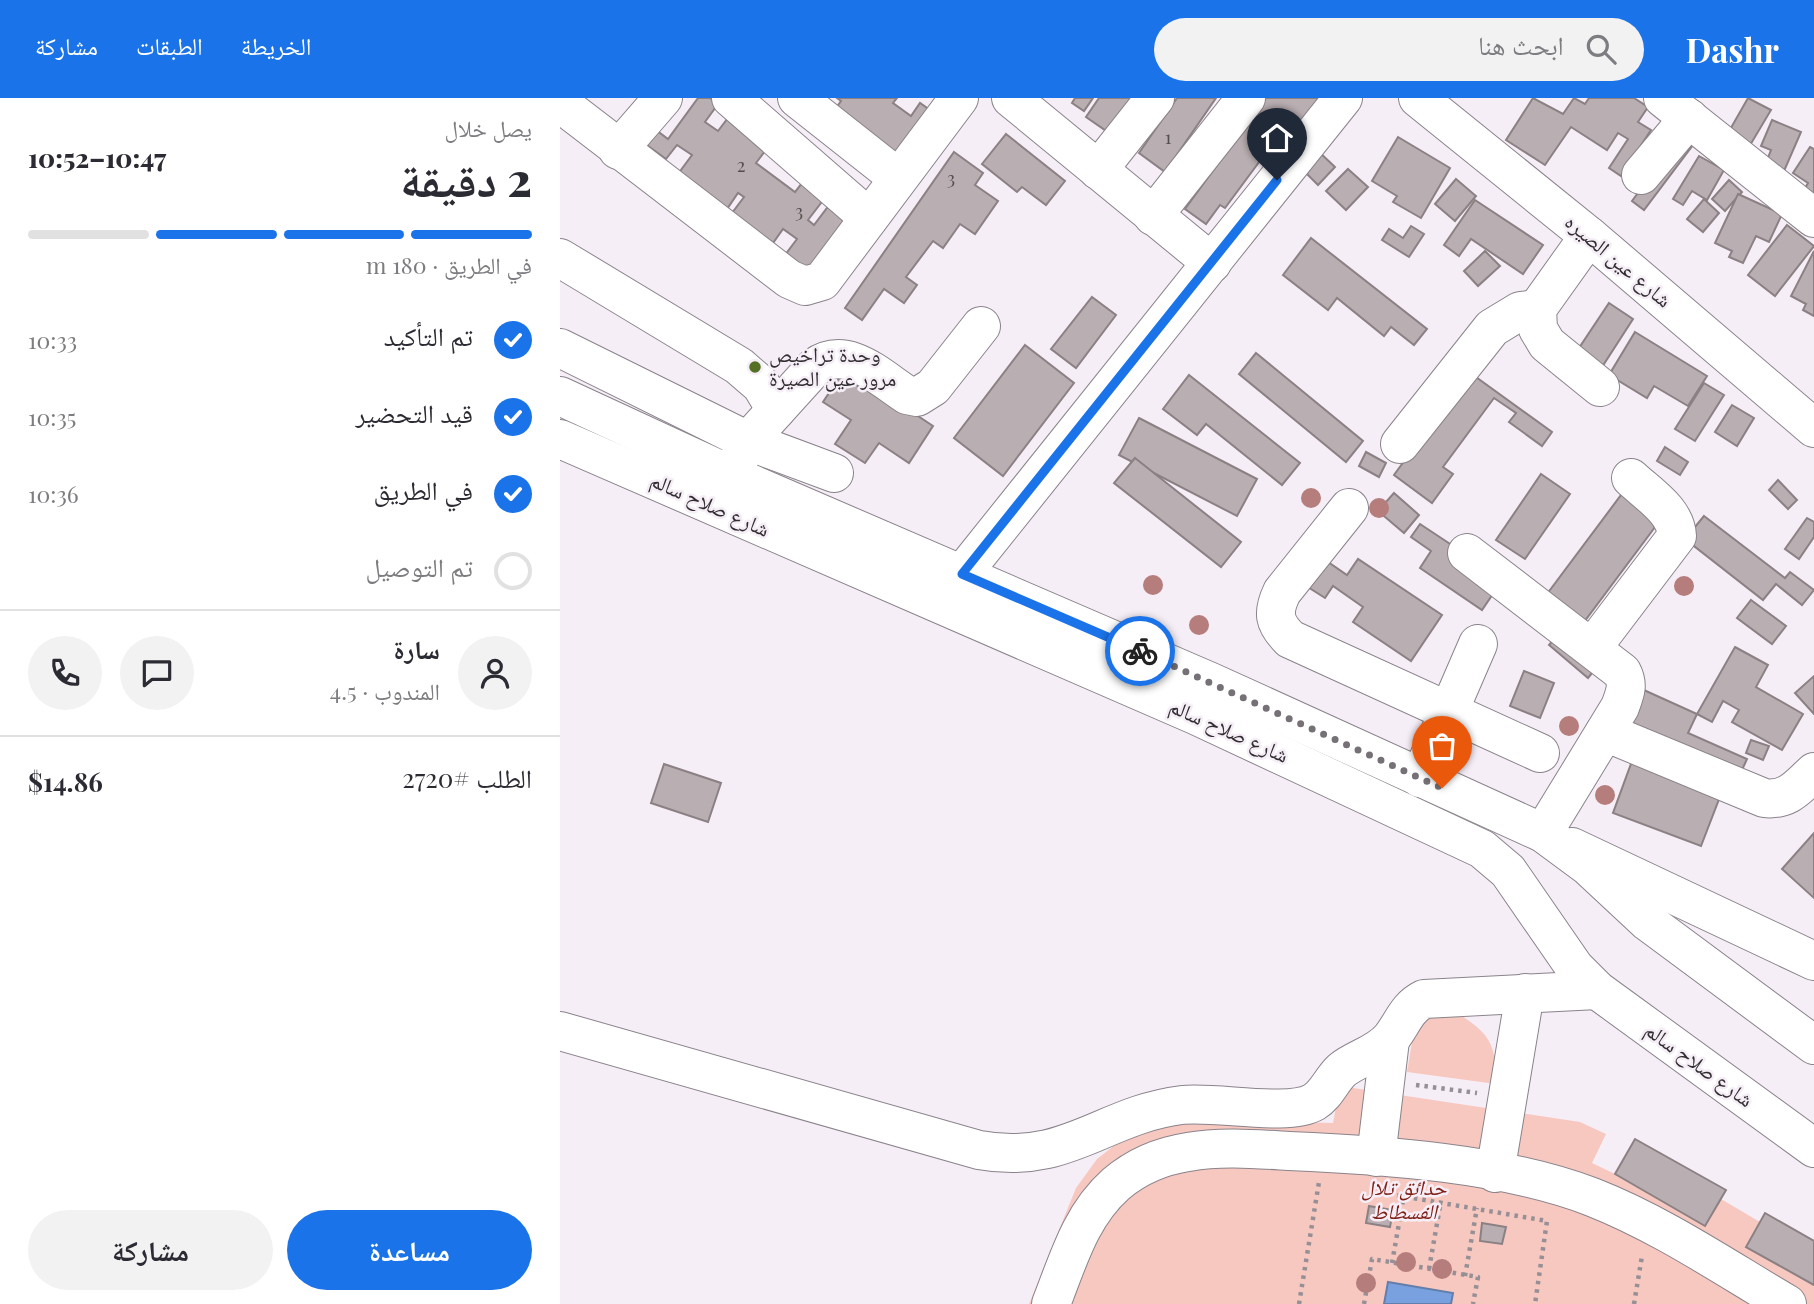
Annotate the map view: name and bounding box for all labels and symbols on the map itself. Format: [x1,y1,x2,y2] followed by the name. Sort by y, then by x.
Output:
[1247,108,1307,180] pin
[1165,125,1172,149] house number: 1
[737,153,745,177] house number: 2
[947,166,955,190] house number: 3
[795,199,803,223] house number: 3
[1559,207,1679,313] street label: شارع عين الصيره
[769,339,896,392] place label: وحدة تراخيص مرور عين الصيرة
[747,359,763,375] marker: وحدة تراخيص مرور عين الصيرة
[646,464,775,544] street label: شارع صلاح سالم
[1105,616,1175,686] courier
[1165,690,1294,770] street label: شارع صلاح سالم
[1412,716,1472,788] pin
[1639,1015,1760,1114] street label: شارع صلاح سالم
[1361,1172,1447,1224] park label: حدائق تلال الفسطاط

